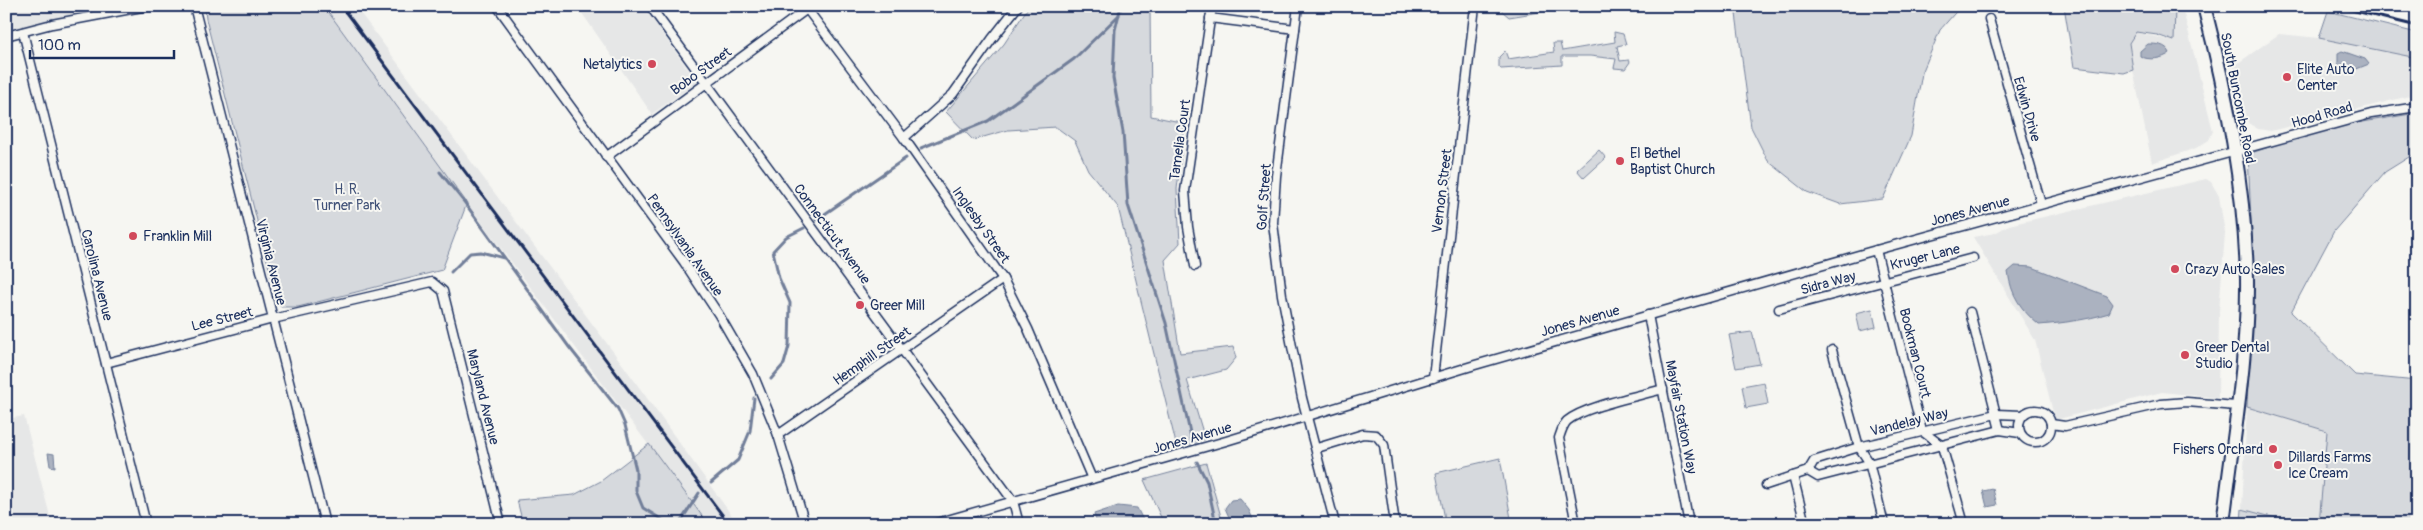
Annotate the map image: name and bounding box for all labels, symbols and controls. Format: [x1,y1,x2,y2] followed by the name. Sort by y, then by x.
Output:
[30,28,174,60] scale bar
[2217,31,2259,165] street label: South Buncombe Road
[38,36,81,55] text: 100 m
[667,43,735,99] street label: Bobo Street
[583,56,643,73] place label: Netalytics
[646,58,658,70] marker: Netalytics
[2297,61,2355,94] place label: Elite Auto Center
[2281,71,2293,83] marker: Elite Auto Center
[2010,75,2044,144] street label: Edwin Drive
[1166,98,1194,182] street label: Tamelia Court
[2289,98,2355,132] street label: Hood Road
[1630,145,1715,178] place label: El Bethel Baptist Church
[1428,148,1456,234] street label: Vernon Street
[1614,155,1626,167] marker: El Bethel Baptist Church
[1253,163,1275,231] street label: Golf Street
[314,181,381,214] park label: H. R. Turner Park
[790,181,874,288] street label: Connecticut Avenue
[948,184,1014,267] street label: Inglesby Street
[643,191,727,299] street label: Pennsylvania Avenue
[1929,192,2012,230] street label: Jones Avenue
[252,217,290,307] street label: Virginia Avenue
[77,228,117,323] street label: Carolina Avenue
[143,228,212,245] place label: Franklin Mill
[127,230,139,242] marker: Franklin Mill
[1888,240,1962,274] street label: Kruger Lane
[2185,261,2285,278] place label: Crazy Auto Sales
[2169,263,2181,275] marker: Crazy Auto Sales
[1799,267,1858,299] street label: Sidra Way
[870,297,925,314] place label: Greer Mill
[854,299,866,311] marker: Greer Mill
[1539,302,1621,340] street label: Jones Avenue
[190,303,255,335] street label: Lee Street
[1896,306,1934,400] street label: Bookman Court
[830,323,914,389] street label: Hemphill Street
[2195,339,2270,372] place label: Greer Dental Studio
[463,347,503,447] street label: Maryland Avenue
[2179,349,2191,361] marker: Greer Dental Studio
[1662,359,1700,475] street label: Mayfair Station Way
[1868,404,1950,440] street label: Vandelay Way
[1151,419,1233,457] street label: Jones Avenue
[2172,441,2263,458] place label: Fishers Orchard
[2267,443,2279,455] marker: Fishers Orchard
[2288,449,2372,482] place label: Dillards Farms Ice Cream
[2272,459,2284,471] marker: Dillards Farms Ice Cream

